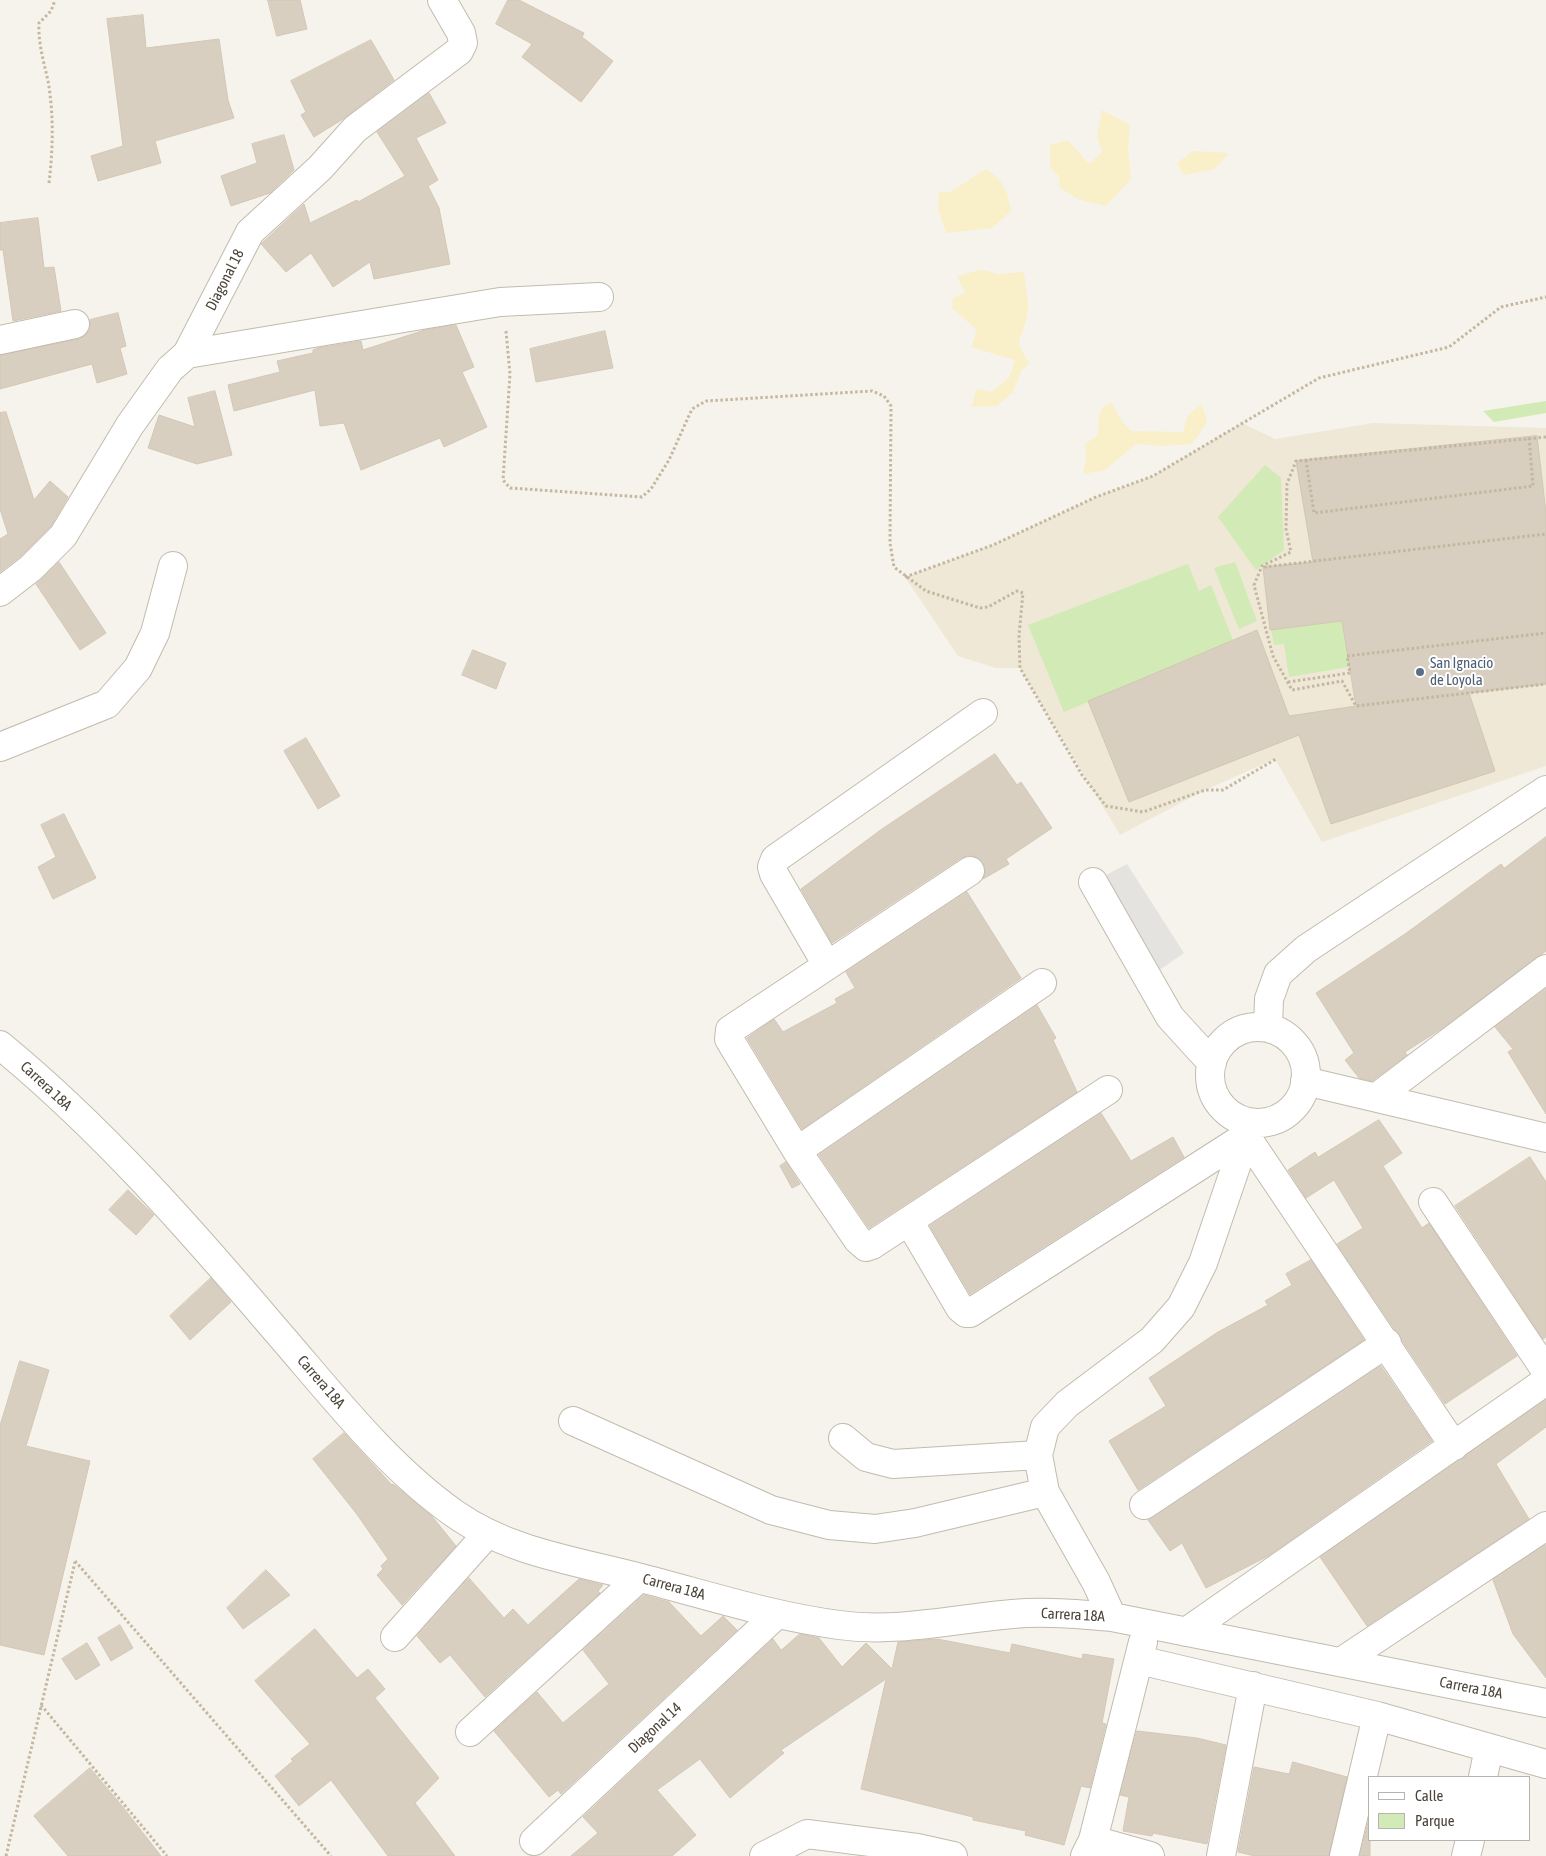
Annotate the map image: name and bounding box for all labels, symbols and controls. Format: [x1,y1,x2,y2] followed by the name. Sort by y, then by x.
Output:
[202,246,248,314] street label: Diagonal 18
[1430,654,1493,689] place label: San Ignacio de Loyola
[1414,666,1426,678] marker: San Ignacio de Loyola
[16,1058,76,1114] street label: Carrera 18A
[293,1352,349,1412] street label: Carrera 18A
[641,1570,707,1604] street label: Carrera 18A
[1041,1604,1105,1626] street label: Carrera 18A
[1438,1673,1504,1703] street label: Carrera 18A
[625,1699,685,1757] street label: Diagonal 14
[1368,1776,1531,1841] legend
[1415,1787,1443,1804] text: Calle
[1415,1812,1455,1829] text: Parque

